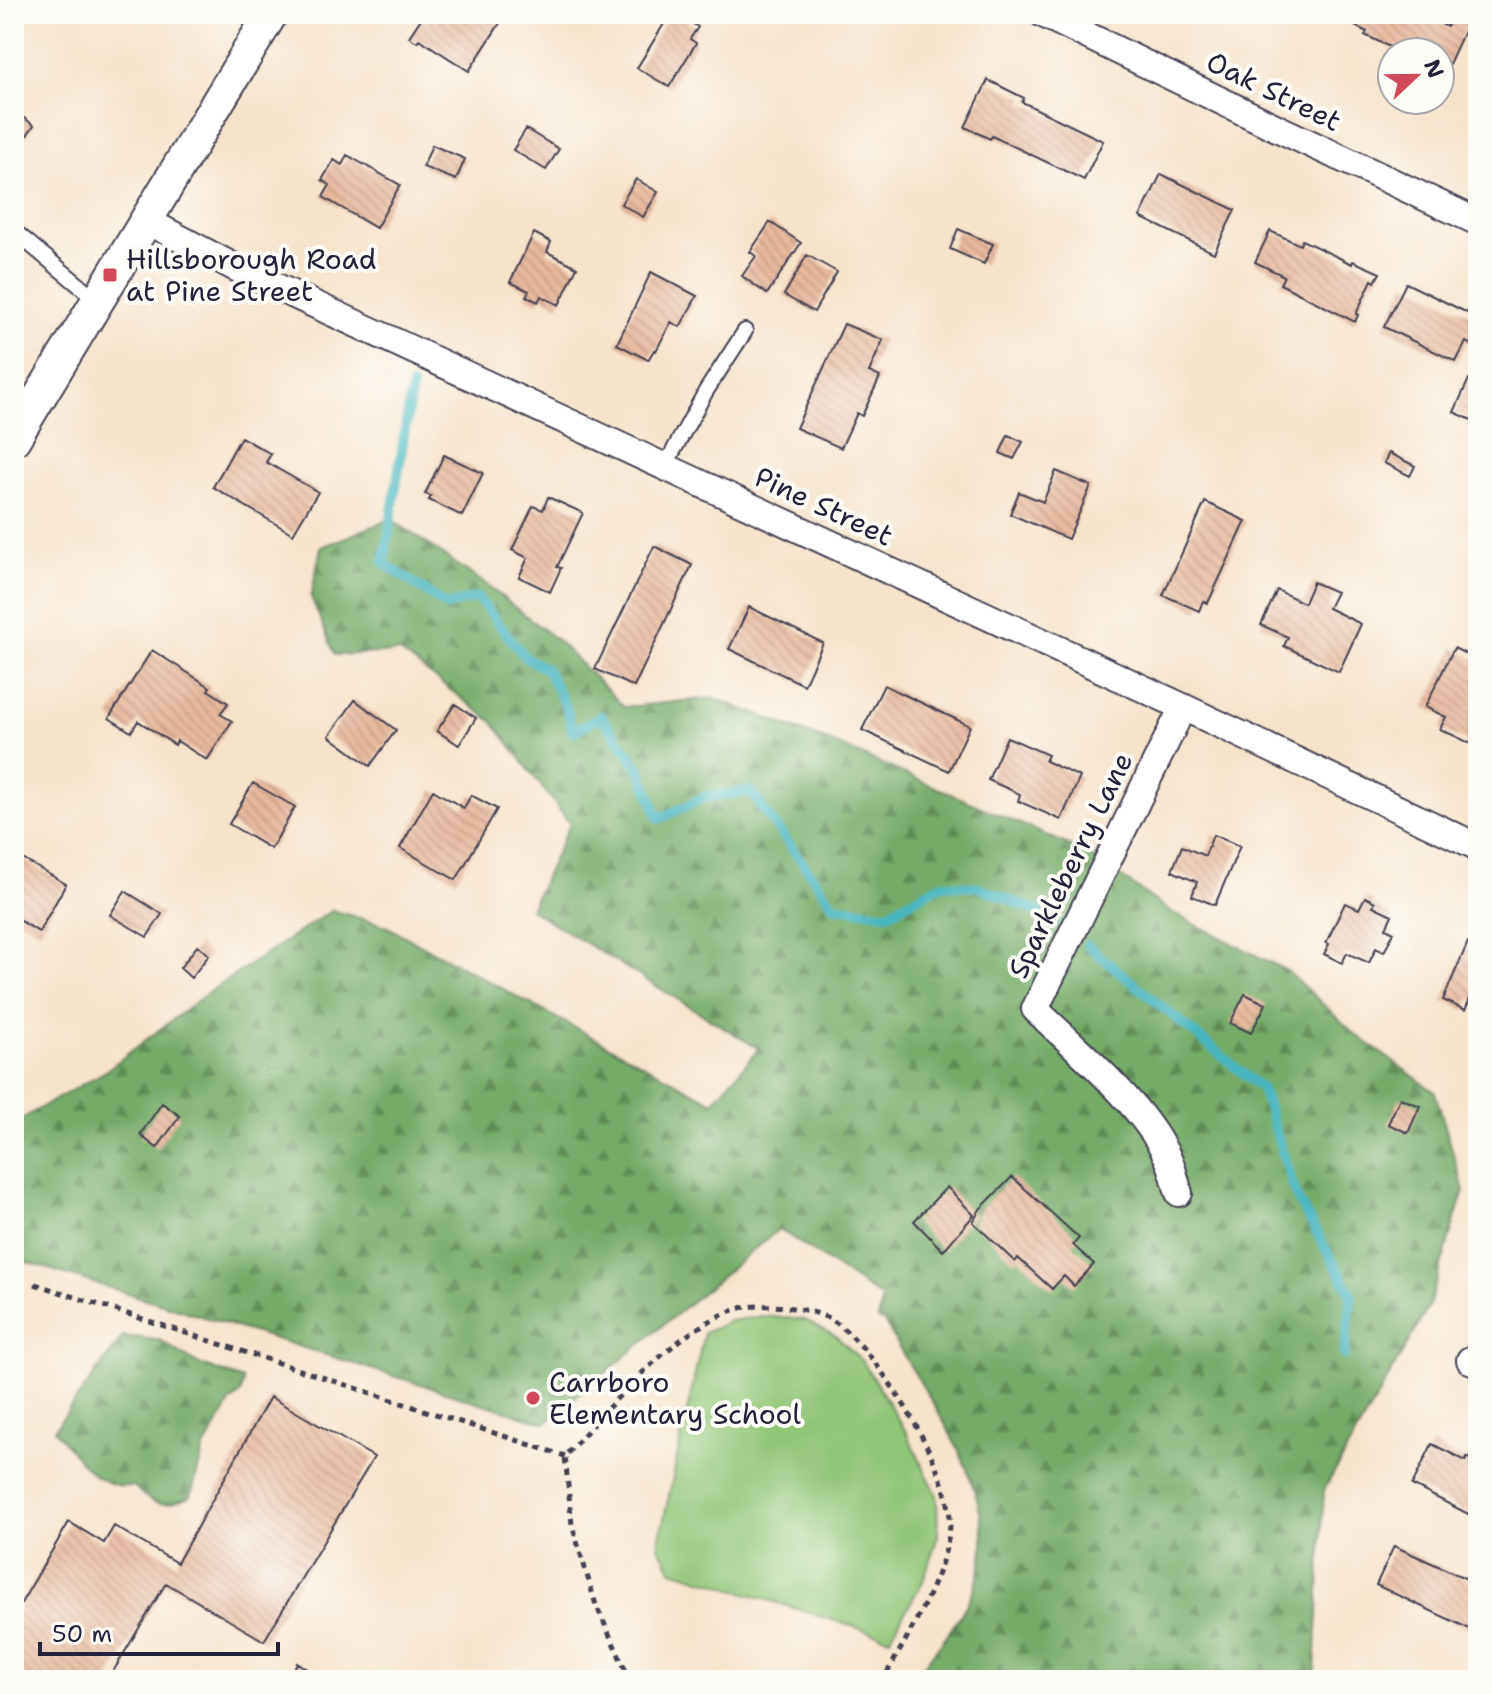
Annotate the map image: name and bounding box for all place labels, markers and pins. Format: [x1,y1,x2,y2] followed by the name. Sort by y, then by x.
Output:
[126,240,377,310] place label: Hillsborough Road at Pine Street
[101,266,119,284] marker: Hillsborough Road at Pine Street
[549,1363,802,1433] place label: Carrboro Elementary School
[524,1389,542,1407] marker: Carrboro Elementary School

